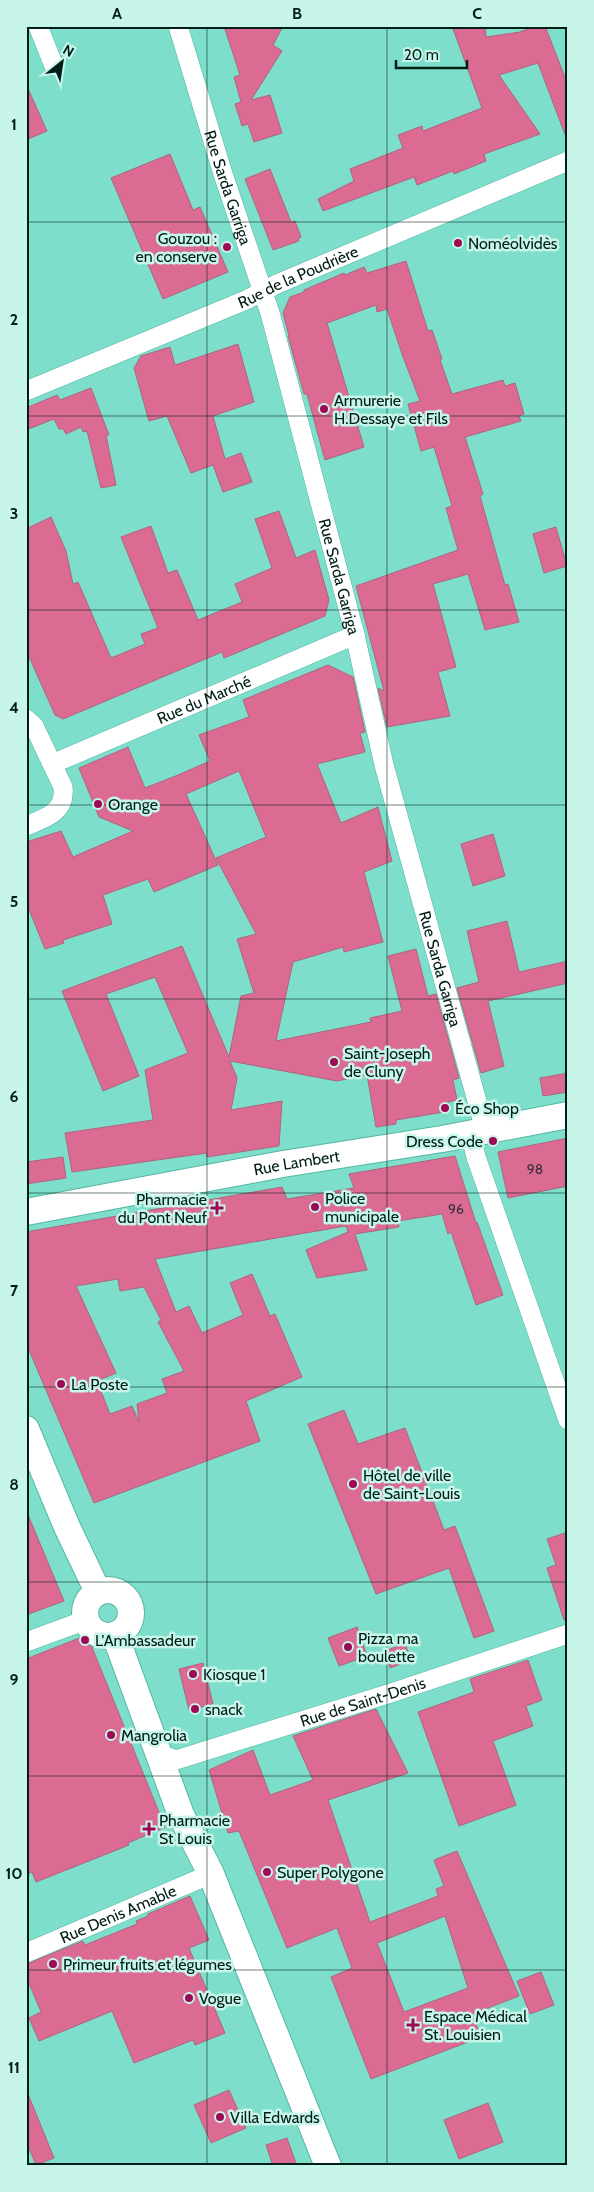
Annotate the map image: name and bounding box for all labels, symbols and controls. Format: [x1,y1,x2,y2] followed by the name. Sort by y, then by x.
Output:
[112,4,122,23] text: A
[292,4,302,23] text: B
[472,4,482,23] text: C
[38,38,88,88] north arrow
[396,38,468,70] scale bar
[60,40,77,61] text: N
[404,46,439,64] text: 20 m
[11,115,17,134] text: 1
[200,128,255,248] street label: Rue Sarda Garriga
[136,229,217,266] place label: Gouzou : en conserve
[468,234,558,253] place label: Noméolvidès
[452,237,464,249] marker: Noméolvidès
[221,241,233,253] marker: Gouzou : en conserve
[235,242,361,312] street label: Rue de la Poudrière
[10,310,18,329] text: 2
[334,391,448,428] place label: Armurerie H.Dessaye et Fils
[318,403,330,415] marker: Armurerie H.Dessaye et Fils
[10,504,18,523] text: 3
[315,517,364,637] street label: Rue Sarda Garriga
[154,671,254,728] street label: Rue du Marché
[9,698,19,717] text: 4
[108,795,158,814] place label: Orange
[92,798,104,810] marker: Orange
[10,892,18,911] text: 5
[415,909,465,1029] street label: Rue Sarda Garriga
[344,1044,430,1081] place label: Saint-Joseph de Cluny
[328,1056,340,1068] marker: Saint-Joseph de Cluny
[10,1087,19,1106] text: 6
[455,1099,519,1118] place label: Éco Shop
[439,1102,451,1114] marker: Éco Shop
[406,1132,483,1151] place label: Dress Code
[487,1135,499,1147] marker: Dress Code
[252,1146,342,1179] street label: Rue Lambert
[527,1160,543,1178] house number: 98
[325,1189,399,1226] place label: Police municipale
[118,1190,208,1227] place label: Pharmacie du Pont Neuf
[448,1200,464,1218] house number: 96
[309,1201,321,1213] marker: Police municipale
[211,1202,223,1214] marker: Pharmacie du Pont Neuf
[10,1281,19,1300] text: 7
[71,1375,128,1394] place label: La Poste
[55,1378,67,1390] marker: La Poste
[363,1466,461,1503] place label: Hôtel de ville de Saint-Louis
[9,1475,19,1494] text: 8
[347,1478,359,1490] marker: Hôtel de ville de Saint-Louis
[358,1629,419,1666] place label: Pizza ma boulette
[95,1631,196,1650] place label: L'Ambassadeur
[79,1634,91,1646] marker: L'Ambassadeur
[342,1641,354,1653] marker: Pizza ma boulette
[203,1665,266,1684] place label: Kiosque 1
[187,1668,199,1680] marker: Kiosque 1
[10,1670,19,1689] text: 9
[298,1673,428,1731] street label: Rue de Saint-Denis
[205,1700,244,1719] place label: snack
[189,1703,201,1715] marker: snack
[121,1726,187,1745] place label: Mangrolia
[105,1729,117,1741] marker: Mangrolia
[159,1811,230,1848] place label: Pharmacie St Louis
[143,1823,155,1835] marker: Pharmacie St Louis
[277,1863,384,1882] place label: Super Polygone
[5,1864,23,1883] text: 10
[261,1866,273,1878] marker: Super Polygone
[57,1881,179,1947] street label: Rue Denis Amable
[63,1955,232,1974] place label: Primeur fruits et légumes
[47,1958,59,1970] marker: Primeur fruits et légumes
[199,1989,241,2008] place label: Vogue
[183,1992,195,2004] marker: Vogue
[424,2007,527,2044] place label: Espace Médical St. Louisien
[406,2018,420,2032] marker: Espace Médical St. Louisien
[8,2058,20,2077] text: 11
[230,2108,320,2127] place label: Villa Edwards
[214,2111,226,2123] marker: Villa Edwards

